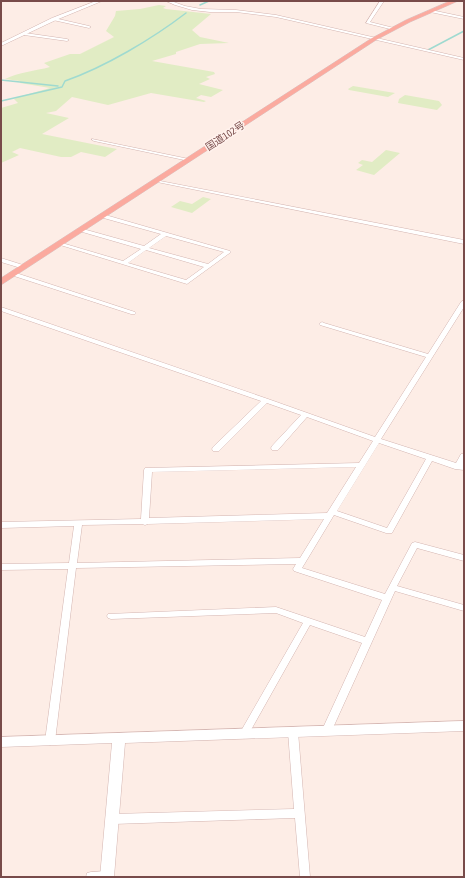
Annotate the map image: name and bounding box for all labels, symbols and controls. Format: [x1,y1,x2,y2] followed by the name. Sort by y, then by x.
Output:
[204,119,246,153] street label: 国道102号

